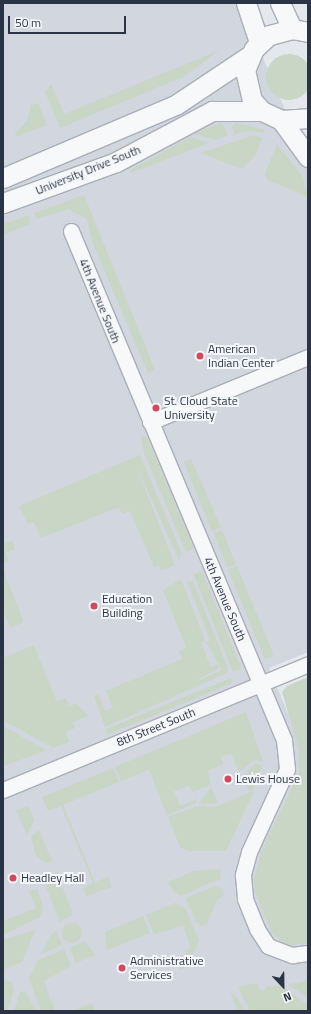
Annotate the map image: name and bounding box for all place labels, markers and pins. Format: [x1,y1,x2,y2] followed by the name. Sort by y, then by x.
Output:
[208,342,275,370] place label: American Indian Center
[195,351,205,361] marker: American Indian Center
[164,394,238,422] place label: St. Cloud State University
[151,403,161,413] marker: St. Cloud State University
[102,592,152,620] place label: Education Building
[89,601,99,611] marker: Education Building
[236,772,300,786] place label: Lewis House
[223,774,233,784] marker: Lewis House
[21,871,84,885] place label: Headley Hall
[8,873,18,883] marker: Headley Hall
[130,954,204,982] place label: Administrative Services
[117,963,127,973] marker: Administrative Services

